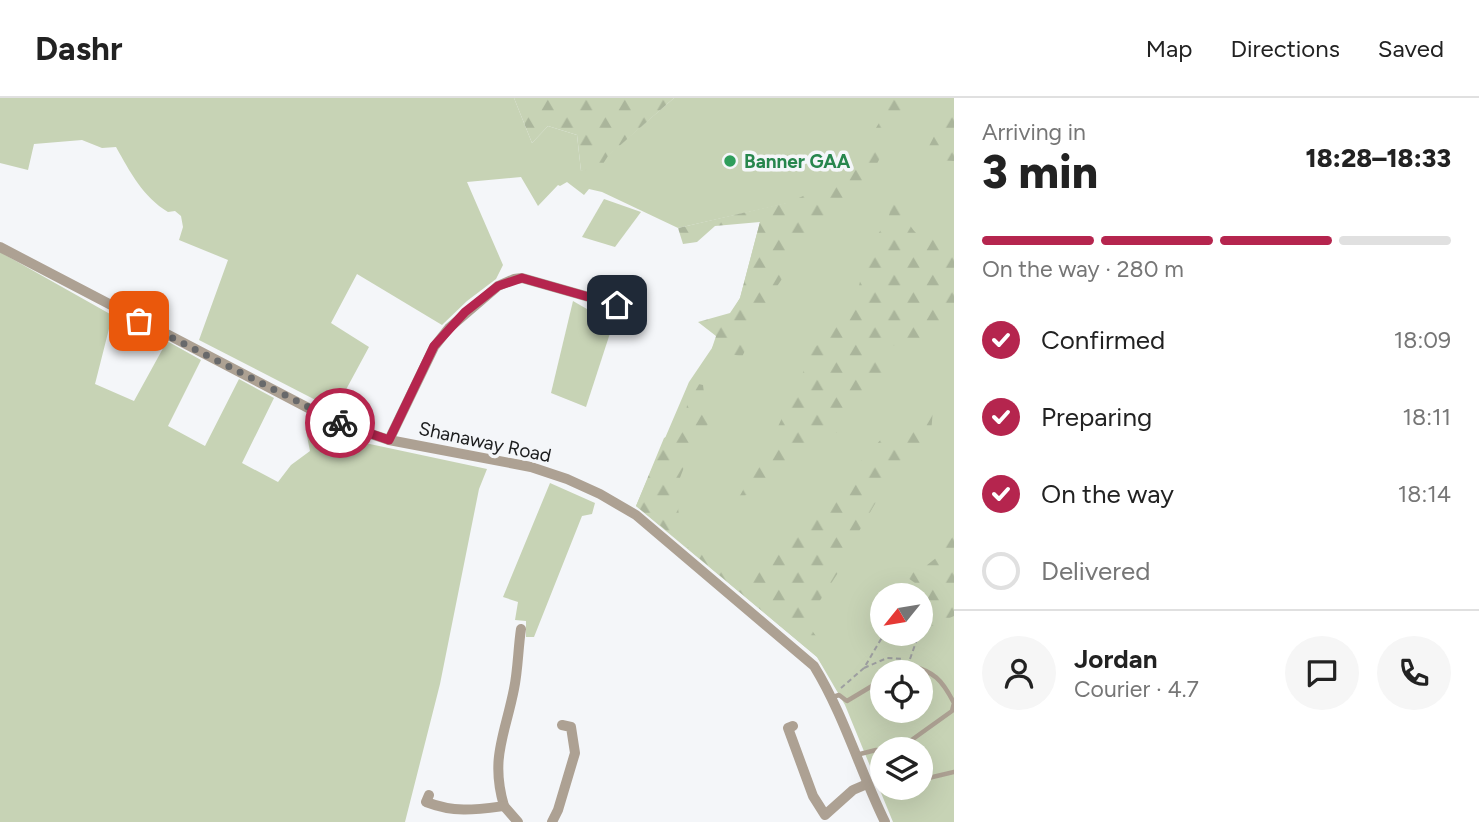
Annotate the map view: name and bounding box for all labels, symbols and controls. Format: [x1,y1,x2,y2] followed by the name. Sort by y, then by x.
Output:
[35,29,122,68] text: Dashr
[1146,34,1192,63] text: Map
[1230,34,1340,63] text: Directions
[1378,34,1444,63] text: Saved
[982,118,1086,146] text: Arriving in
[1306,142,1451,174] text: 18:28–18:33
[982,144,1098,200] text: 3 min
[744,150,851,173] place label: Banner GAA
[722,153,738,169] marker: Banner GAA
[982,255,1184,283] text: On the way · 280 m
[587,275,647,335] pin
[598,286,636,324] icon: home
[109,291,169,351] pin
[120,302,158,340] icon: bag
[982,321,1020,359] icon: check
[1041,324,1165,356] text: Confirmed
[1394,326,1451,354] text: 18:09
[305,388,375,458] courier
[982,398,1020,436] icon: check
[1041,401,1152,433] text: Preparing
[1403,403,1451,431] text: 18:11
[321,404,359,442] icon: bike
[417,417,553,467] street label: Shanaway Road
[982,475,1020,513] icon: check
[1041,478,1174,510] text: On the way
[1398,480,1451,508] text: 18:14
[1041,555,1150,587] text: Delivered
[870,583,933,646] north arrow
[870,583,933,800] map controls
[982,636,1056,710] button: person
[1285,636,1359,710] button: chat
[1377,636,1451,710] button: phone
[1074,643,1157,675] text: Jordan
[870,660,933,723] button: locate
[1074,675,1199,703] text: Courier · 4.7
[870,737,933,800] button: layers

